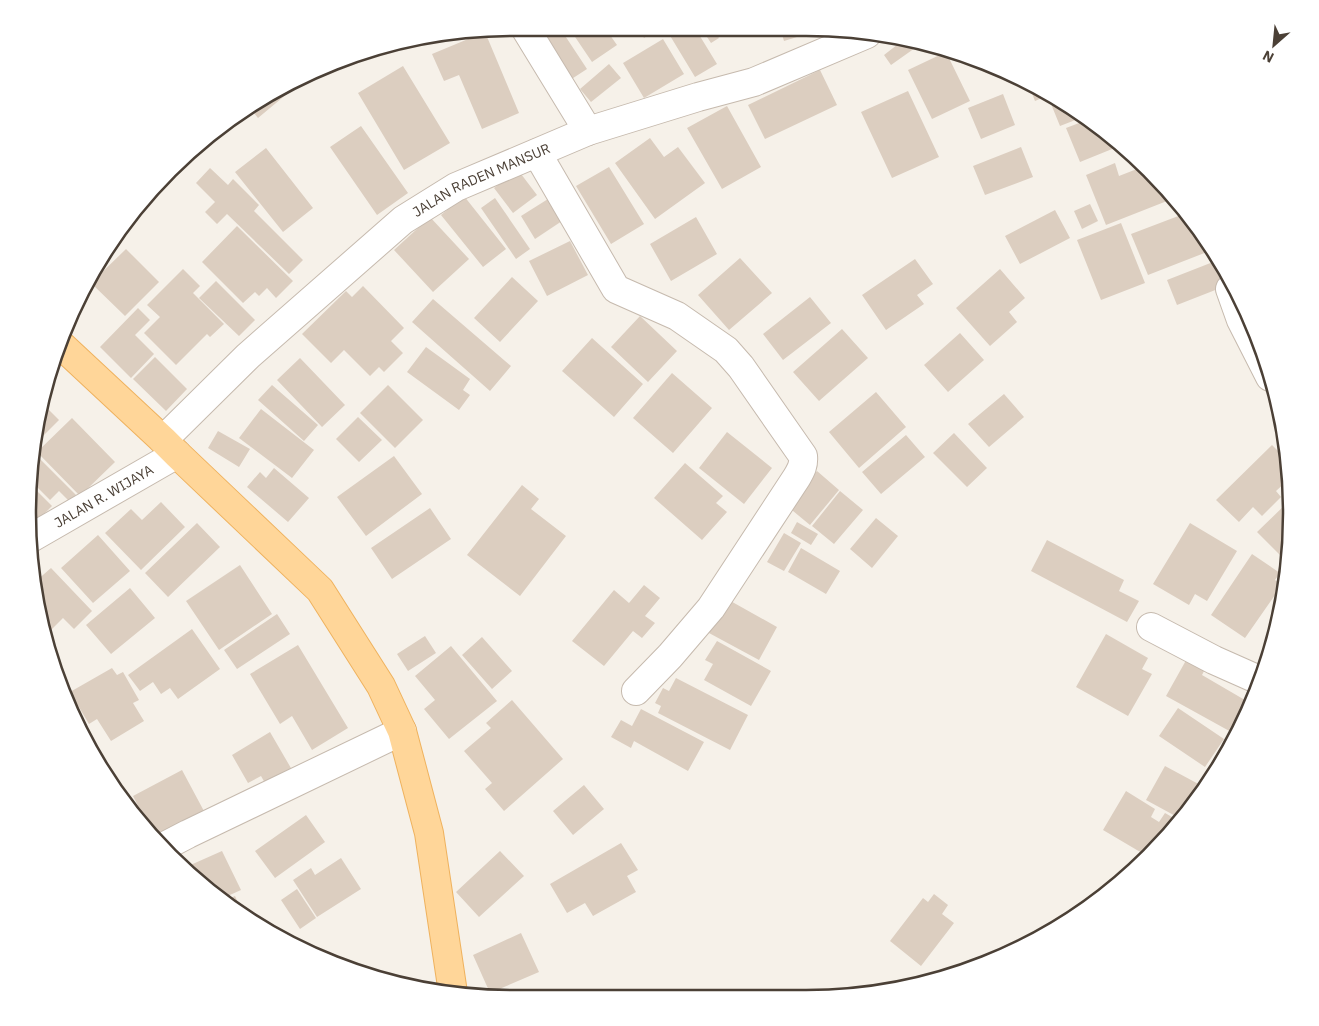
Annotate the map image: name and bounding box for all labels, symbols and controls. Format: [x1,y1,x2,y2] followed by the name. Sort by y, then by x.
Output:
[1249,20,1299,70] north arrow
[1259,46,1277,67] text: N
[409,139,553,221] street label: JALAN RADEN MANSUR
[51,460,157,532] street label: JALAN R. WIJAYA

